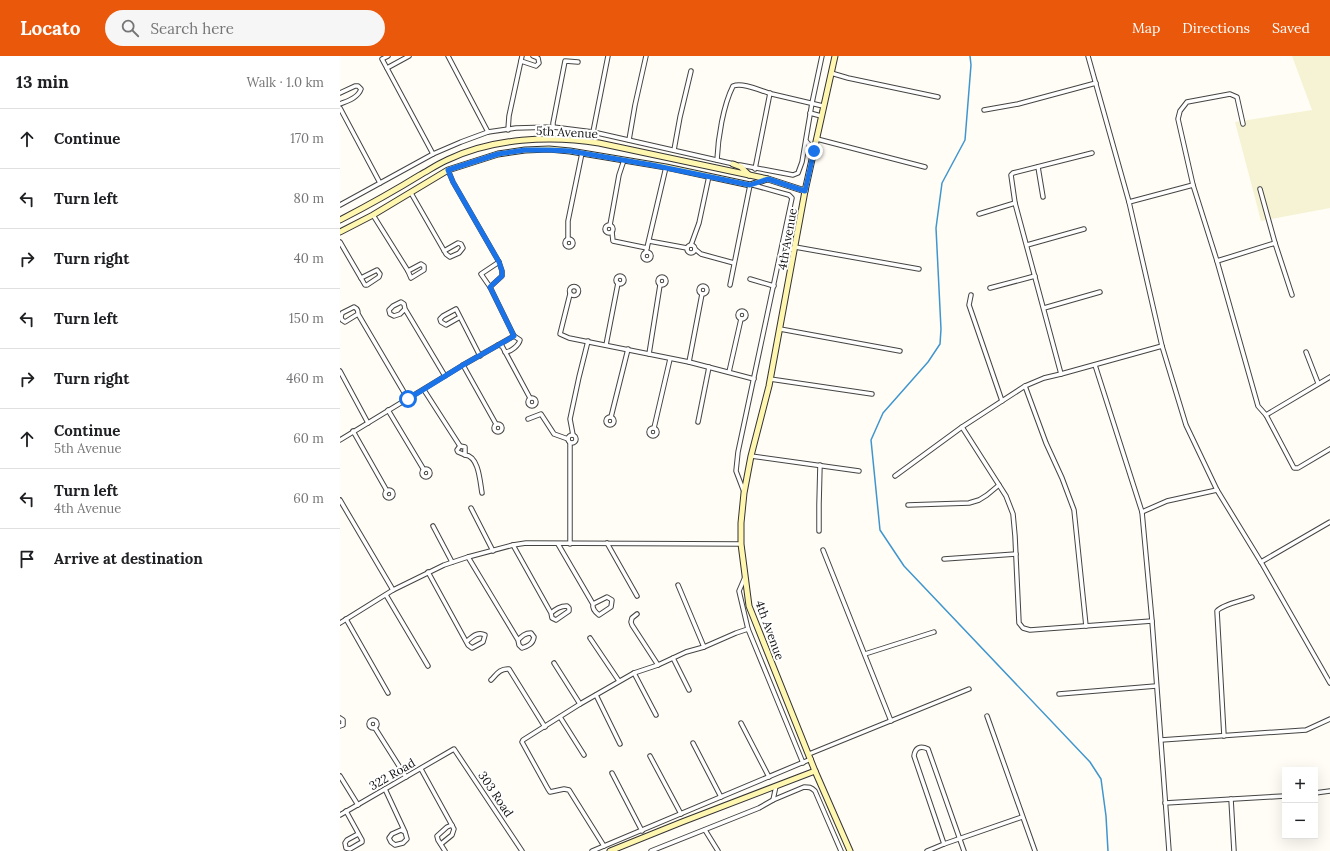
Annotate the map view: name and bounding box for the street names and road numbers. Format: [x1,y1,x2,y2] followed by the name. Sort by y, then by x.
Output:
[536,123,599,141] street label: 5th Avenue
[774,207,800,271] street label: 4th Avenue
[752,598,788,662] street label: 4th Avenue
[366,755,418,793] street label: 322 Road
[475,768,517,820] street label: 303 Road

